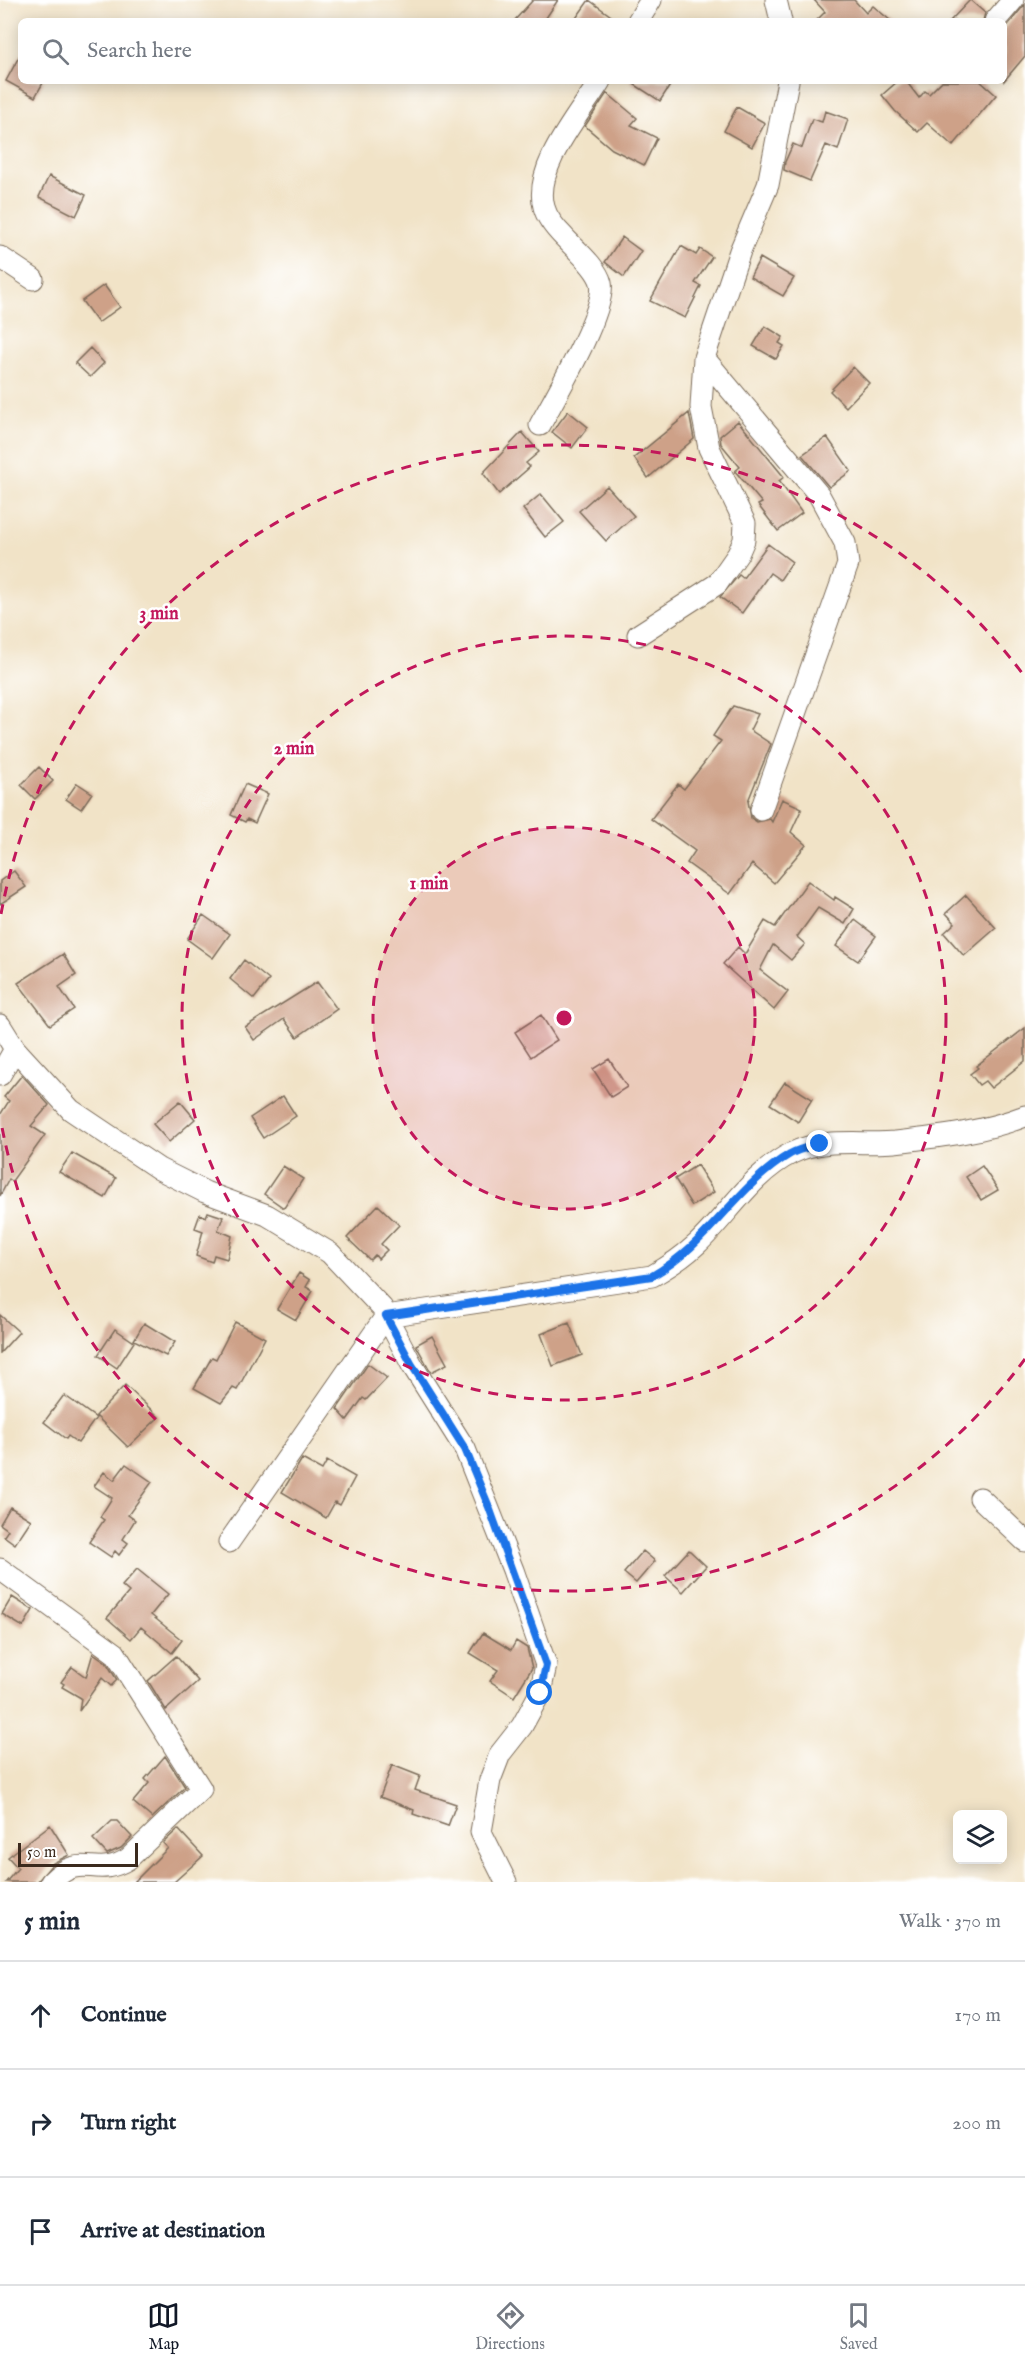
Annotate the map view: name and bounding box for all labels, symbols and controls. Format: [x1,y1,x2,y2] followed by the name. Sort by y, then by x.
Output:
[18,18,1007,84] search box
[39,35,72,68] icon: search
[87,37,192,65] text: Search here
[140,603,179,626] text: 3 min
[274,738,315,761] text: 2 min
[410,873,449,896] text: 1 min
[554,1008,574,1028] centre of rings
[806,1130,832,1156] route end
[526,1679,552,1705] route start
[953,1810,1007,1864] map controls
[953,1810,1007,1864] button: layers
[18,1840,138,1868] scale bar
[27,1843,56,1863] text: 50 m
[24,1905,80,1938] text: 5 min
[899,1909,1001,1934] text: Walk · 370 m
[24,1999,57,2032] icon: ahead
[81,2001,167,2029] text: Continue
[955,2003,1001,2028] text: 170 m
[24,2107,57,2140] icon: right
[81,2109,176,2137] text: Turn right
[952,2111,1001,2136] text: 200 m
[24,2215,57,2248] icon: arrive
[81,2217,265,2245] text: Arrive at destination
[147,2299,180,2355] tab: Map
[475,2299,545,2355] tab: Directions
[840,2299,878,2355] tab: Saved

